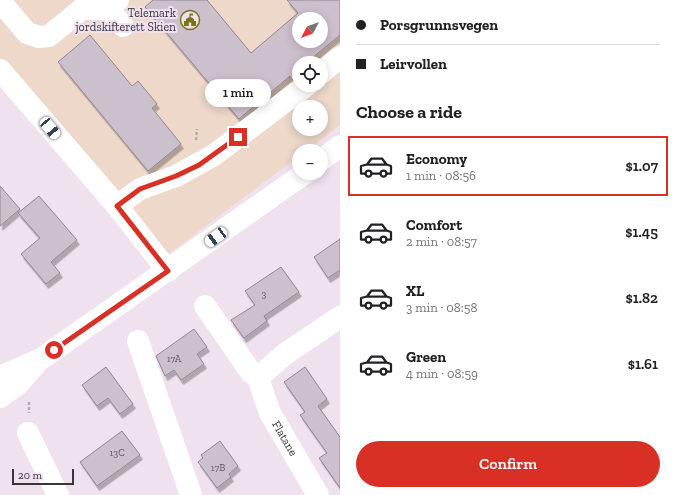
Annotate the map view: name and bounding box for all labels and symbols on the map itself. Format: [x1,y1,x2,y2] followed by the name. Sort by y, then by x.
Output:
[75,6,177,35] place label: Telemark jordskifterett Skien
[179,9,201,31] public building icon: Telemark jordskifterett Skien
[292,12,328,48] north arrow
[205,79,271,107] callout: 1 min
[38,115,62,141] car
[229,128,247,146] route end
[203,225,229,249] car
[262,288,267,300] house number: 3
[45,341,63,359] route start
[167,353,182,365] house number: 17A
[269,418,301,459] street label: Flatane
[109,447,125,459] house number: 13C
[211,462,225,474] house number: 17B
[12,467,74,486] scale bar

